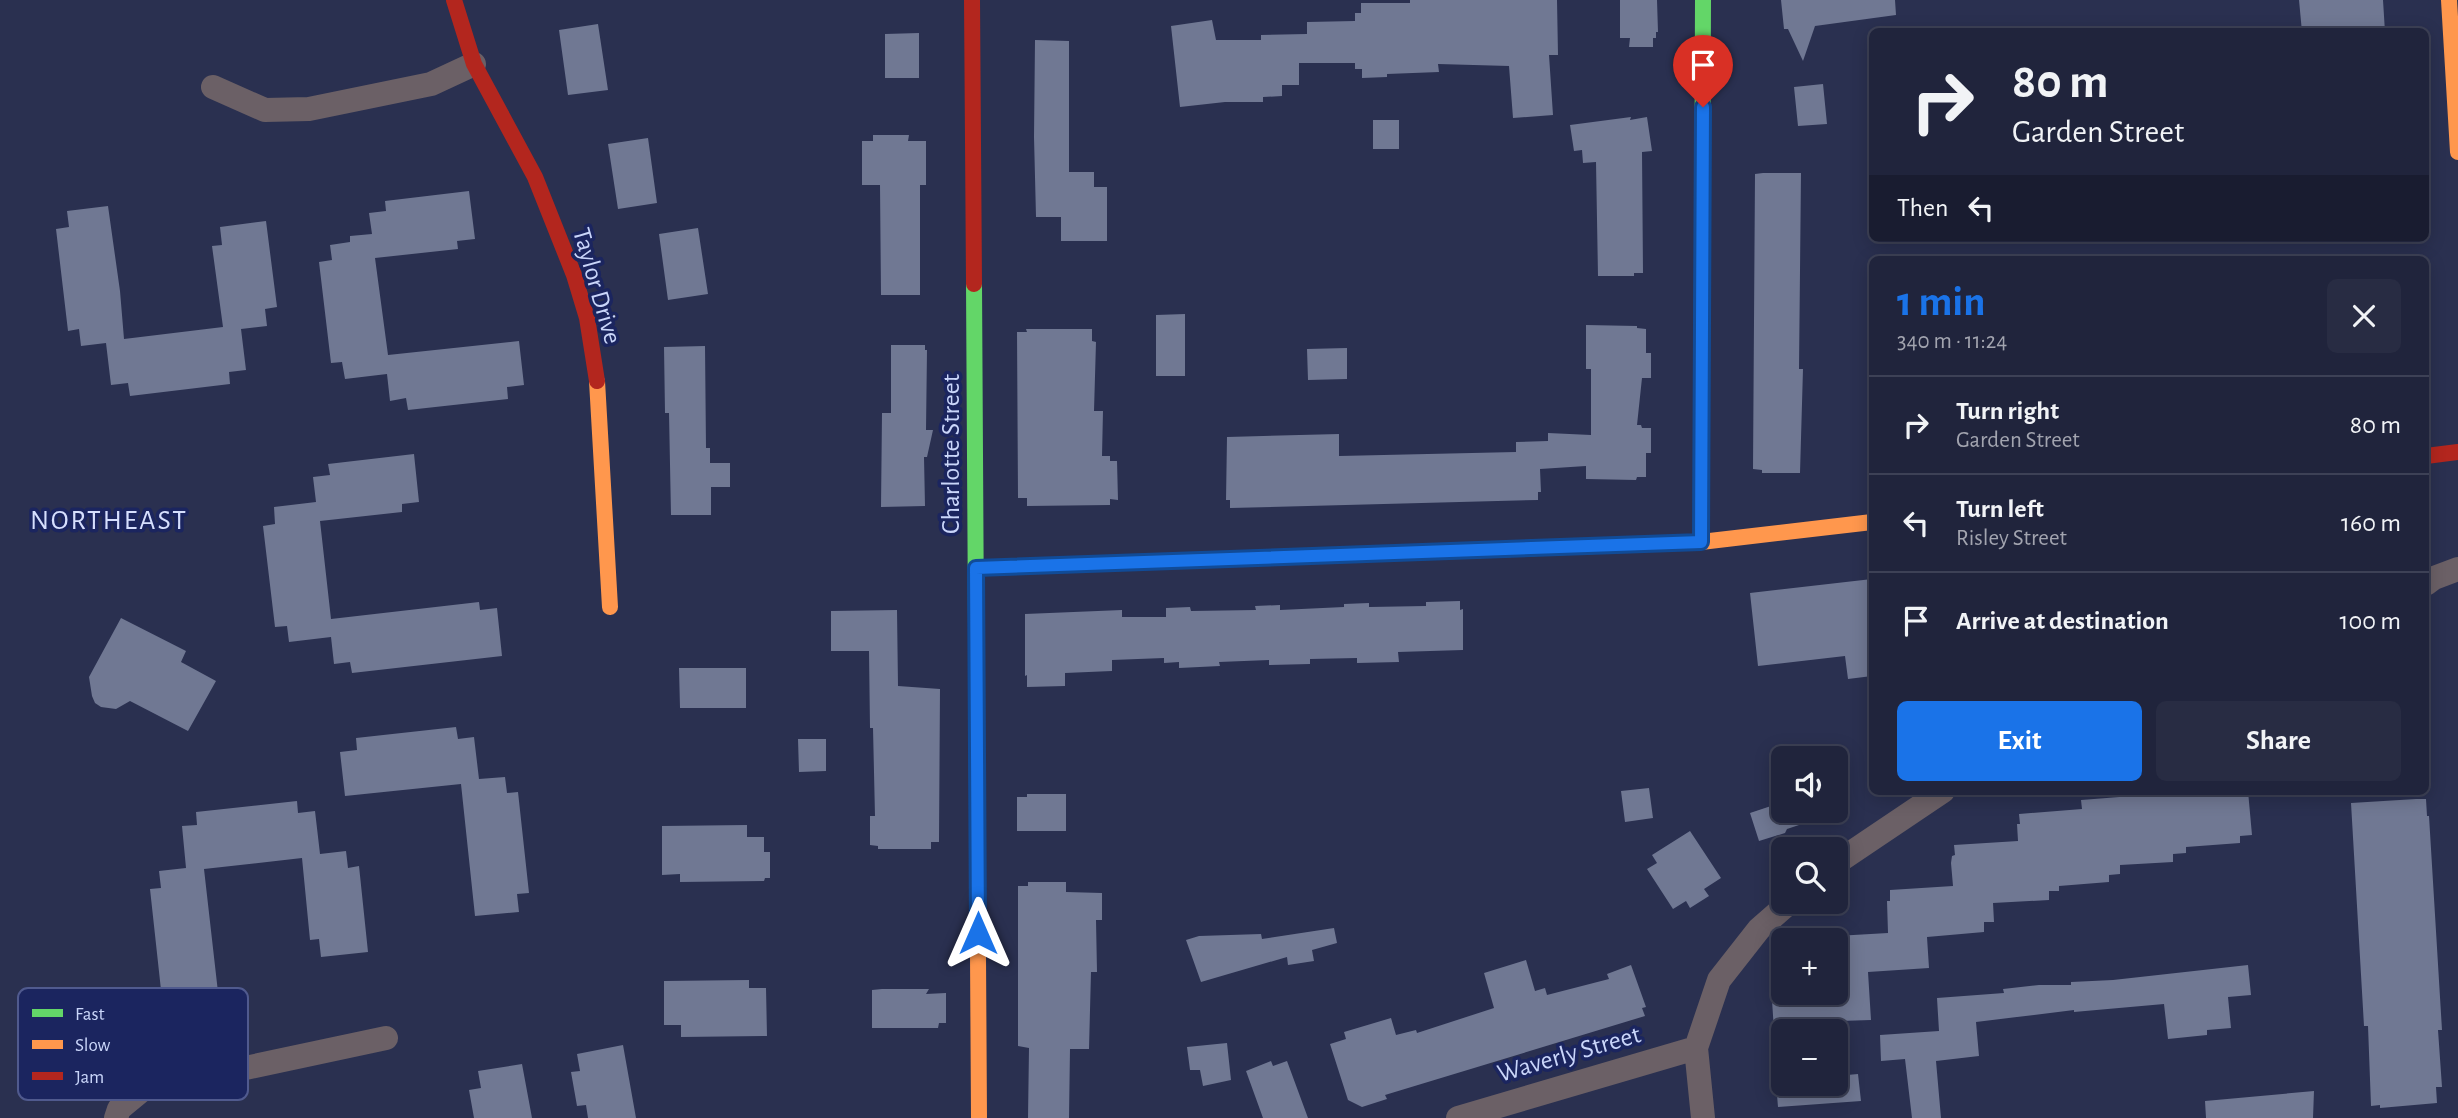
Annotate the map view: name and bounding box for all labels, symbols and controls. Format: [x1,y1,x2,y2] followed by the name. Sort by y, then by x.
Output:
[1673,35,1733,107] pin
[1684,46,1722,84] icon: arrive
[1897,56,1988,147] icon: right
[2012,58,2109,107] text: 80 m
[2012,116,2184,148] text: Garden Street
[1962,189,2000,227] icon: left
[1897,195,1948,221] text: Then
[568,225,626,347] street label: Taylor Drive
[2327,279,2401,353] button: close
[1897,281,1986,323] text: 1 min
[1897,330,2007,353] text: 340 m · 11:24
[938,374,964,534] street label: Charlotte Street
[1956,398,2059,424] text: Turn right
[1897,406,1935,444] icon: right
[2350,412,2401,438] text: 80 m
[1956,429,2080,452] text: Garden Street
[1956,496,2044,522] text: Turn left
[1897,504,1935,542] icon: left
[30,507,188,535] district label: NORTHEAST
[2341,510,2401,536] text: 160 m
[1956,527,2067,550] text: Risley Street
[1897,602,1935,640] icon: arrive
[1956,608,2169,634] text: Arrive at destination
[2340,608,2401,634] text: 100 m
[1897,701,2142,781] button: Exit
[2156,701,2401,781] button: Share
[1771,746,1848,1096] map controls
[1771,746,1848,823] button: sound
[1771,837,1848,914] button: search
[941,896,1015,970] position arrow
[1771,928,1848,1005] button: +
[18,988,248,1100] legend
[75,1005,105,1024] text: Fast
[1771,1019,1848,1096] button: −
[1495,1021,1643,1087] street label: Waverly Street
[75,1036,111,1055] text: Slow
[75,1068,104,1087] text: Jam

